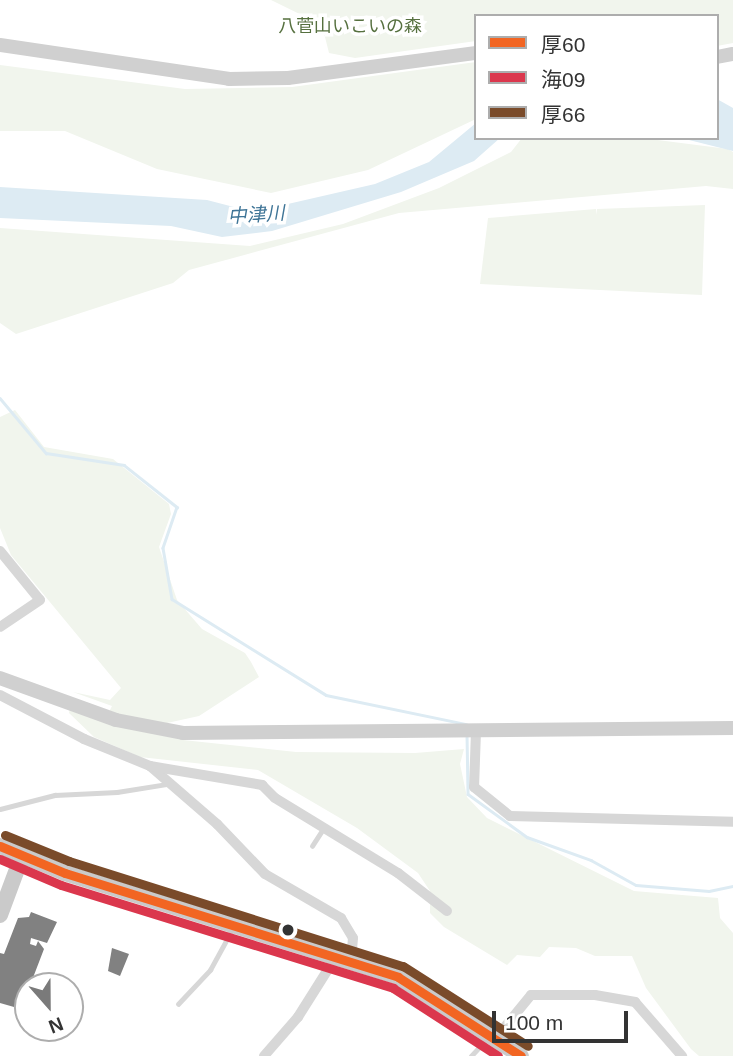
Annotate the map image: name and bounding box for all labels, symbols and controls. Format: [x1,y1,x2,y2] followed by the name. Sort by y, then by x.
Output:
[474,14,719,140] legend
[278,15,422,37] park label: 八菅山いこいの森
[541,33,585,56] text: 厚60
[541,68,585,91] text: 海09
[541,103,585,126] text: 厚66
[227,202,285,228] water label: 中津川
[281,923,295,937] unlabelled marker
[14,972,84,1042] north arrow
[495,996,632,1040] scale bar
[505,1011,563,1034] text: 100 m
[46,1013,66,1037] text: N

